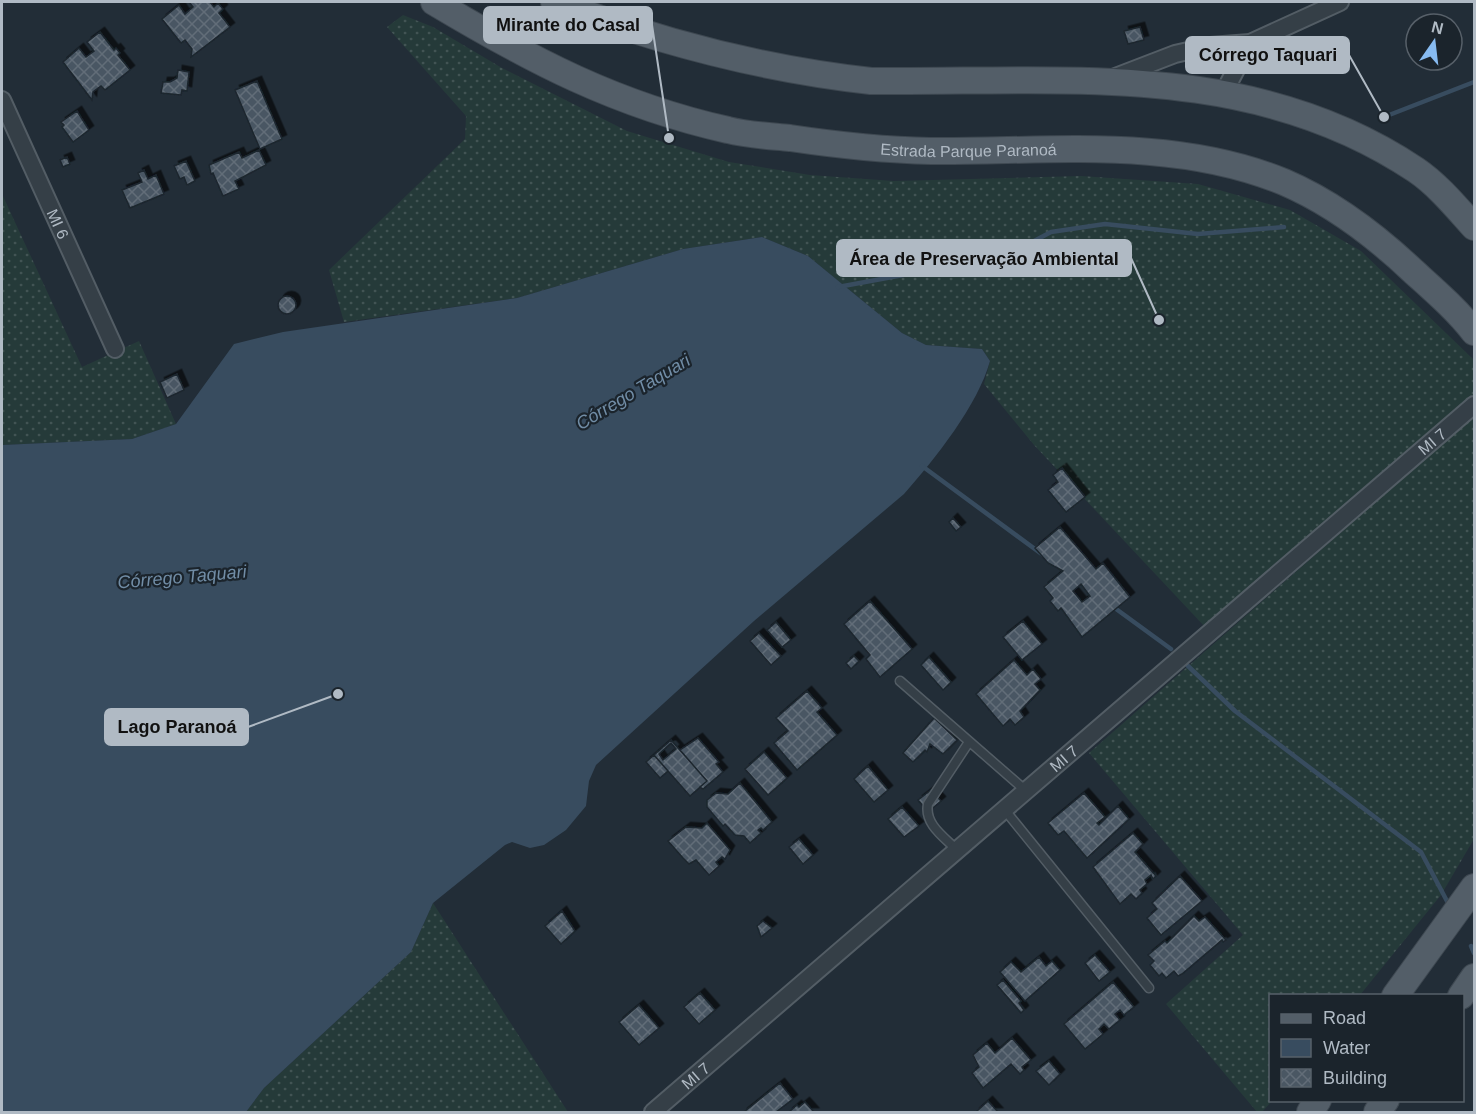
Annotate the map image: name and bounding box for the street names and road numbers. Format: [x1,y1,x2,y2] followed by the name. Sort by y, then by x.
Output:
[880,141,1057,160] street label: Estrada Parque Paranoá
[44,206,72,242] street label: MI 6
[1415,425,1450,458] street label: MI 7
[1047,742,1081,775] street label: MI 7
[678,1059,713,1092] street label: MI 7

